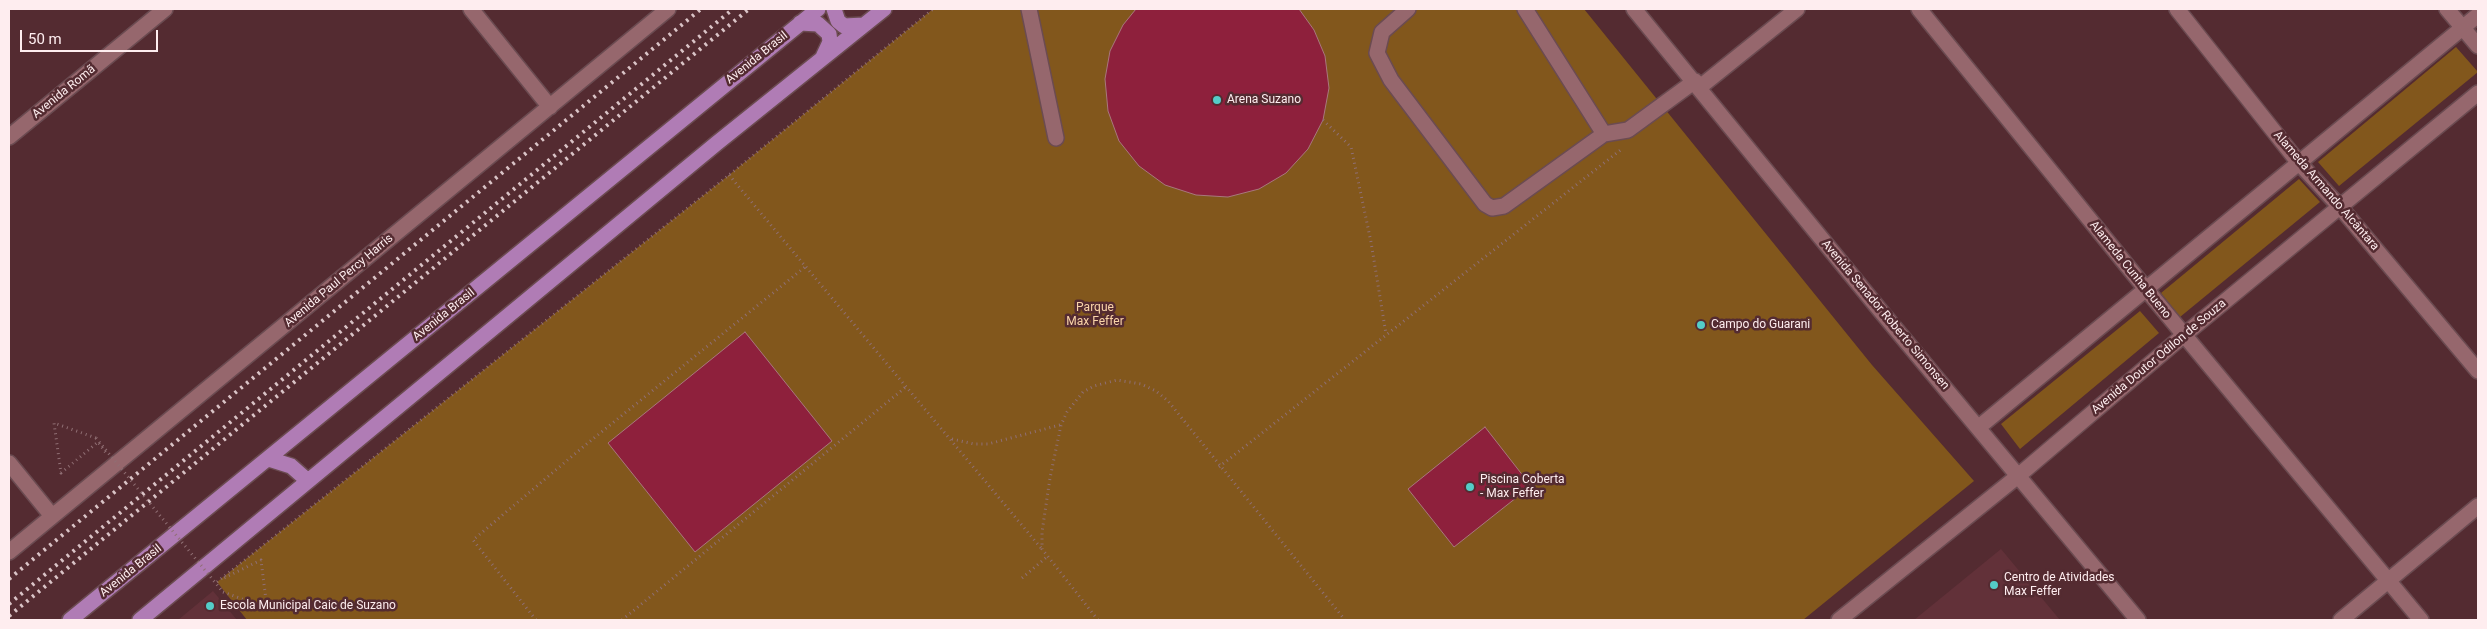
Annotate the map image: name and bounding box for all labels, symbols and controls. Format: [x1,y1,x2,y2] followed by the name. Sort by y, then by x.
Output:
[22,20,160,52] scale bar
[723,29,791,87] street label: Avenida Brasil
[28,30,62,48] text: 50 m
[30,62,98,122] street label: Avenida Romã
[1227,93,1301,107] place label: Arena Suzano
[1211,94,1223,106] marker: Arena Suzano
[2270,128,2382,254] street label: Alameda Armando Alcântara
[2086,218,2174,322] street label: Alameda Cunha Bueno
[282,231,396,331] street label: Avenida Paul Percy Harris
[1818,237,1952,393] street label: Avenida Senador Roberto Simonsen
[410,286,478,344] street label: Avenida Brasil
[2089,297,2229,417] street label: Avenida Doutor Odilon de Souza
[1066,301,1124,329] park label: Parque Max Feffer
[1711,318,1810,332] place label: Campo do Guarani
[1695,319,1707,331] marker: Campo do Guarani
[1480,473,1565,501] place label: Piscina Coberta - Max Feffer
[1464,481,1476,493] marker: Piscina Coberta - Max Feffer
[97,542,165,600] street label: Avenida Brasil
[2004,571,2115,599] place label: Centro de Atividades Max Feffer
[1988,579,2000,591] marker: Centro de Atividades Max Feffer
[220,599,396,613] place label: Escola Municipal Caic de Suzano
[204,600,216,612] marker: Escola Municipal Caic de Suzano

